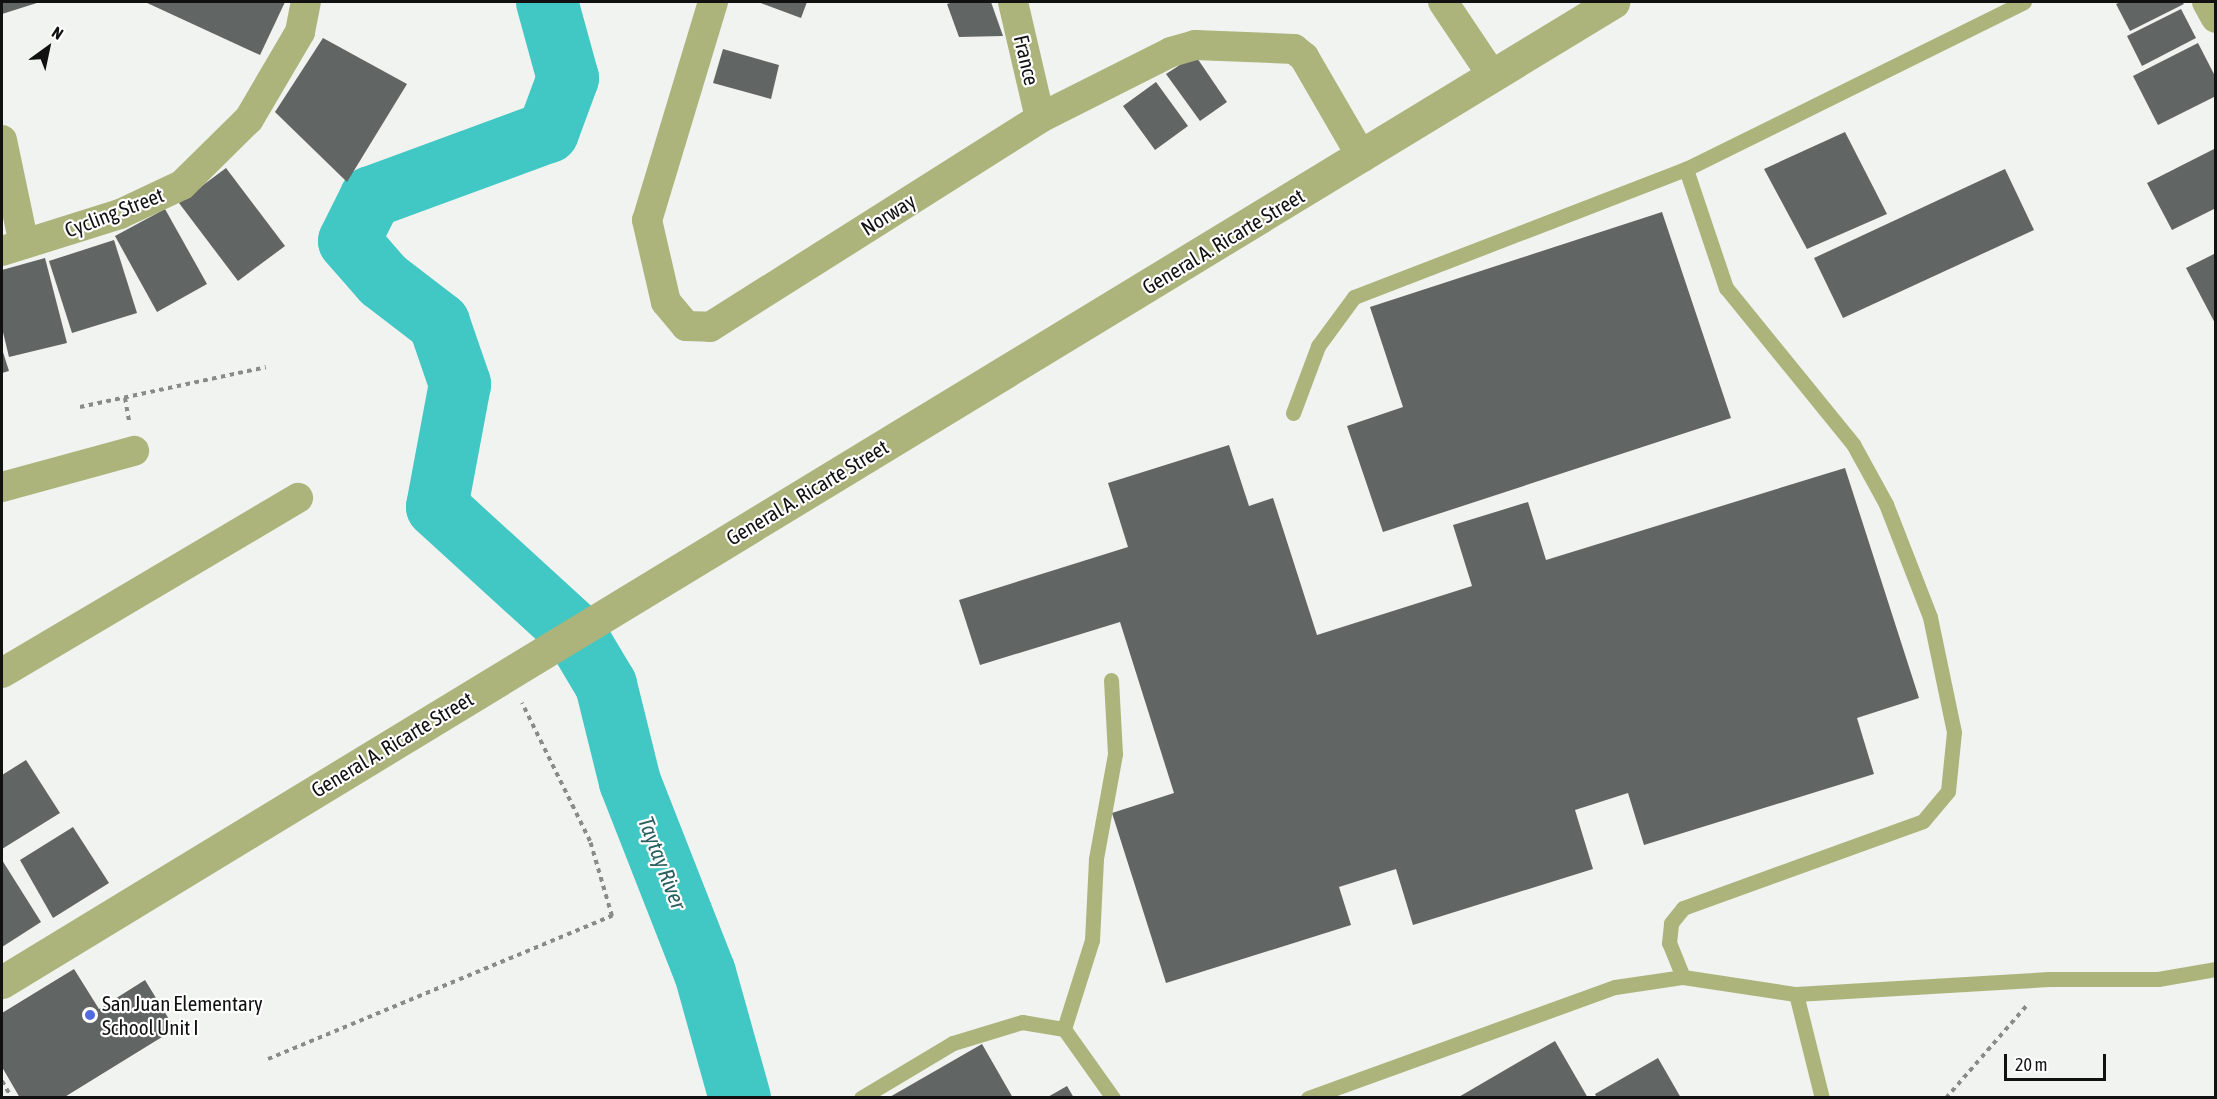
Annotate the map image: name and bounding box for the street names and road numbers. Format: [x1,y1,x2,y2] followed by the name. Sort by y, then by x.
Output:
[1009,32,1045,88] street label: France
[61,182,167,242] street label: Cycling Street
[1137,183,1309,299] street label: General A. Ricarte Street
[856,188,920,240] street label: Norway
[721,434,893,550] street label: General A. Ricarte Street
[306,686,478,802] street label: General A. Ricarte Street

